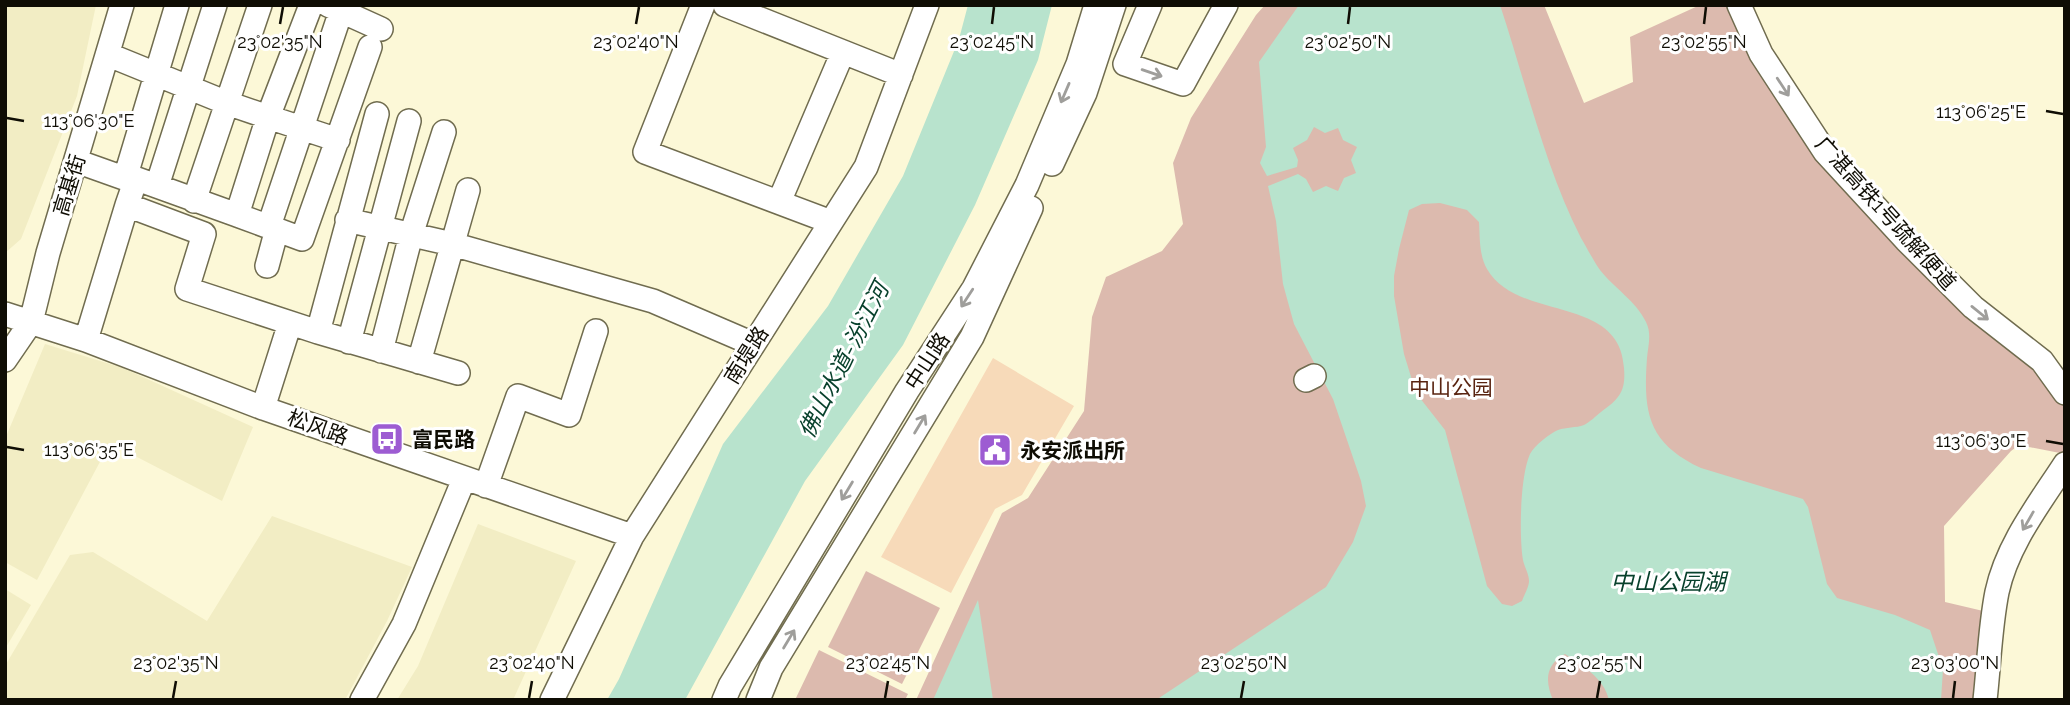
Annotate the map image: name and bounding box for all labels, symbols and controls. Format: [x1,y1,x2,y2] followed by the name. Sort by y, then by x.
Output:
[237,31,323,52] text: 23°02'35"N
[593,31,679,52] text: 23°02'40"N
[950,31,1034,52] text: 23°02'45"N
[1305,31,1391,52] text: 23°02'50"N
[1661,31,1747,52] text: 23°02'55"N
[1141,68,1163,80] one-way arrow
[1775,77,1790,96] one-way arrow
[1058,81,1071,103] one-way arrow
[1936,101,2026,122] text: 113°06'25"E
[43,110,135,131] text: 113°06'30"E
[1810,131,1962,295] street label: 广湛高铁1号疏解便道
[48,151,90,219] street label: 高基街
[792,274,896,442] water label: 佛山水道-汾江河
[960,287,974,307] one-way arrow
[1971,305,1989,320] one-way arrow
[719,322,773,388] street label: 南堤路
[899,328,955,394] street label: 中山路
[1409,375,1493,400] park label: 中山公园
[284,404,352,450] street label: 松风路
[913,414,927,434] one-way arrow
[368,420,406,458] bus stop icon: 富民路
[412,427,475,452] place label: 富民路
[1935,430,2027,451] text: 113°06'30"E
[976,431,1014,469] public building icon: 永安派出所
[1020,438,1125,463] place label: 永安派出所
[44,439,134,460] text: 113°06'35"E
[840,480,854,500] one-way arrow
[2021,511,2035,531] one-way arrow
[1611,568,1729,595] water label: 中山公园湖
[782,630,796,650] one-way arrow
[133,652,219,673] text: 23°02'35"N
[489,652,575,673] text: 23°02'40"N
[846,652,930,673] text: 23°02'45"N
[1201,652,1287,673] text: 23°02'50"N
[1557,652,1643,673] text: 23°02'55"N
[1911,652,1999,673] text: 23°03'00"N

